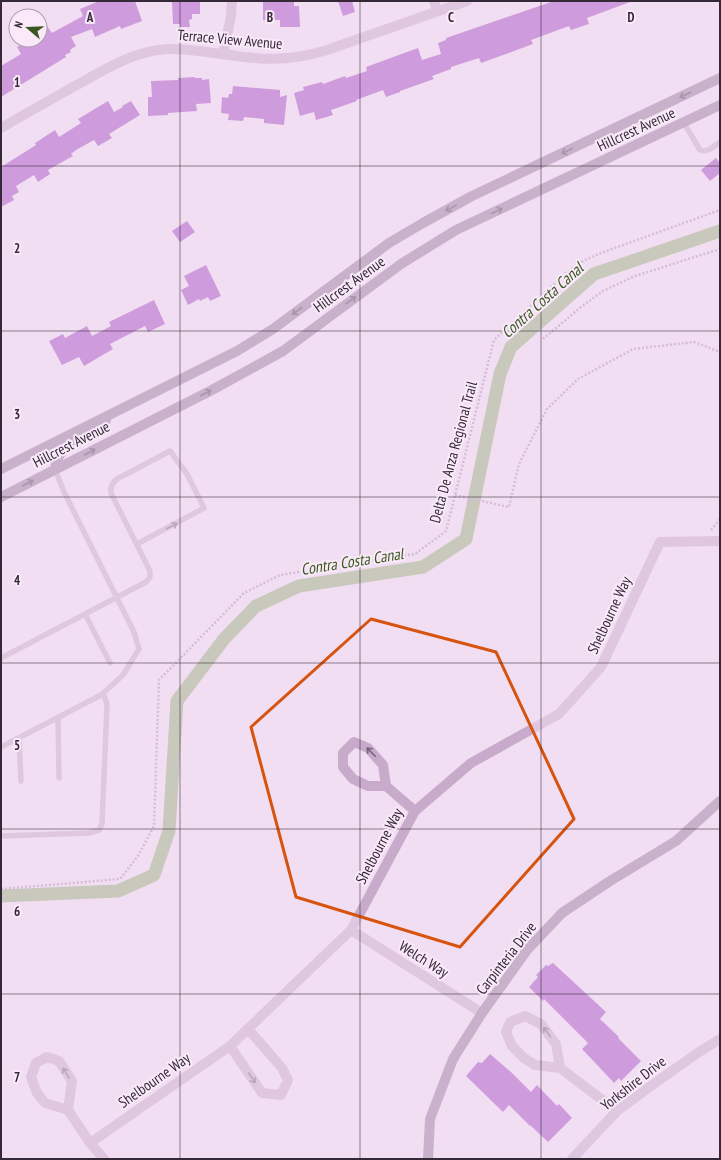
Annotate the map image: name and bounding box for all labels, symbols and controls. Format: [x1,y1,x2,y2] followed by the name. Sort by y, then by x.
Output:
[8,8,48,48] north arrow
[86,9,94,26] text: A
[267,9,273,26] text: B
[448,9,454,26] text: C
[628,9,635,26] text: D
[11,20,26,30] text: N
[177,25,283,53] street label: Terrace View Avenue
[14,74,20,91] text: 1
[679,92,691,99] one-way arrow
[594,103,678,155] street label: Hillcrest Avenue
[562,148,574,155] one-way arrow
[445,204,457,212] one-way arrow
[491,207,503,214] one-way arrow
[14,240,20,257] text: 2
[310,252,388,316] street label: Hillcrest Avenue
[497,257,588,342] water label: Contra Costa Canal
[345,296,356,304] one-way arrow
[291,307,302,316] one-way arrow
[425,379,481,525] street label: Delta De Anza Regional Trail
[200,388,212,396] one-way arrow
[14,406,20,423] text: 3
[29,417,113,471] street label: Hillcrest Avenue
[84,447,96,455] one-way arrow
[22,479,34,486] one-way arrow
[165,521,177,529] one-way arrow
[299,543,406,579] water label: Contra Costa Canal
[14,572,21,589] text: 4
[583,573,635,657] street label: Shelbourne Way
[14,737,20,754] text: 5
[366,747,376,757] one-way arrow
[351,804,407,887] street label: Shelbourne Way
[14,903,20,920] text: 6
[472,918,540,998] street label: Carpinteria Drive
[396,936,453,982] street label: Welch Way
[543,1027,551,1038] one-way arrow
[114,1048,194,1112] street label: Shelbourne Way
[596,1052,670,1114] street label: Yorkshire Drive
[62,1067,70,1079] one-way arrow
[14,1069,20,1086] text: 7
[248,1072,256,1084] one-way arrow

